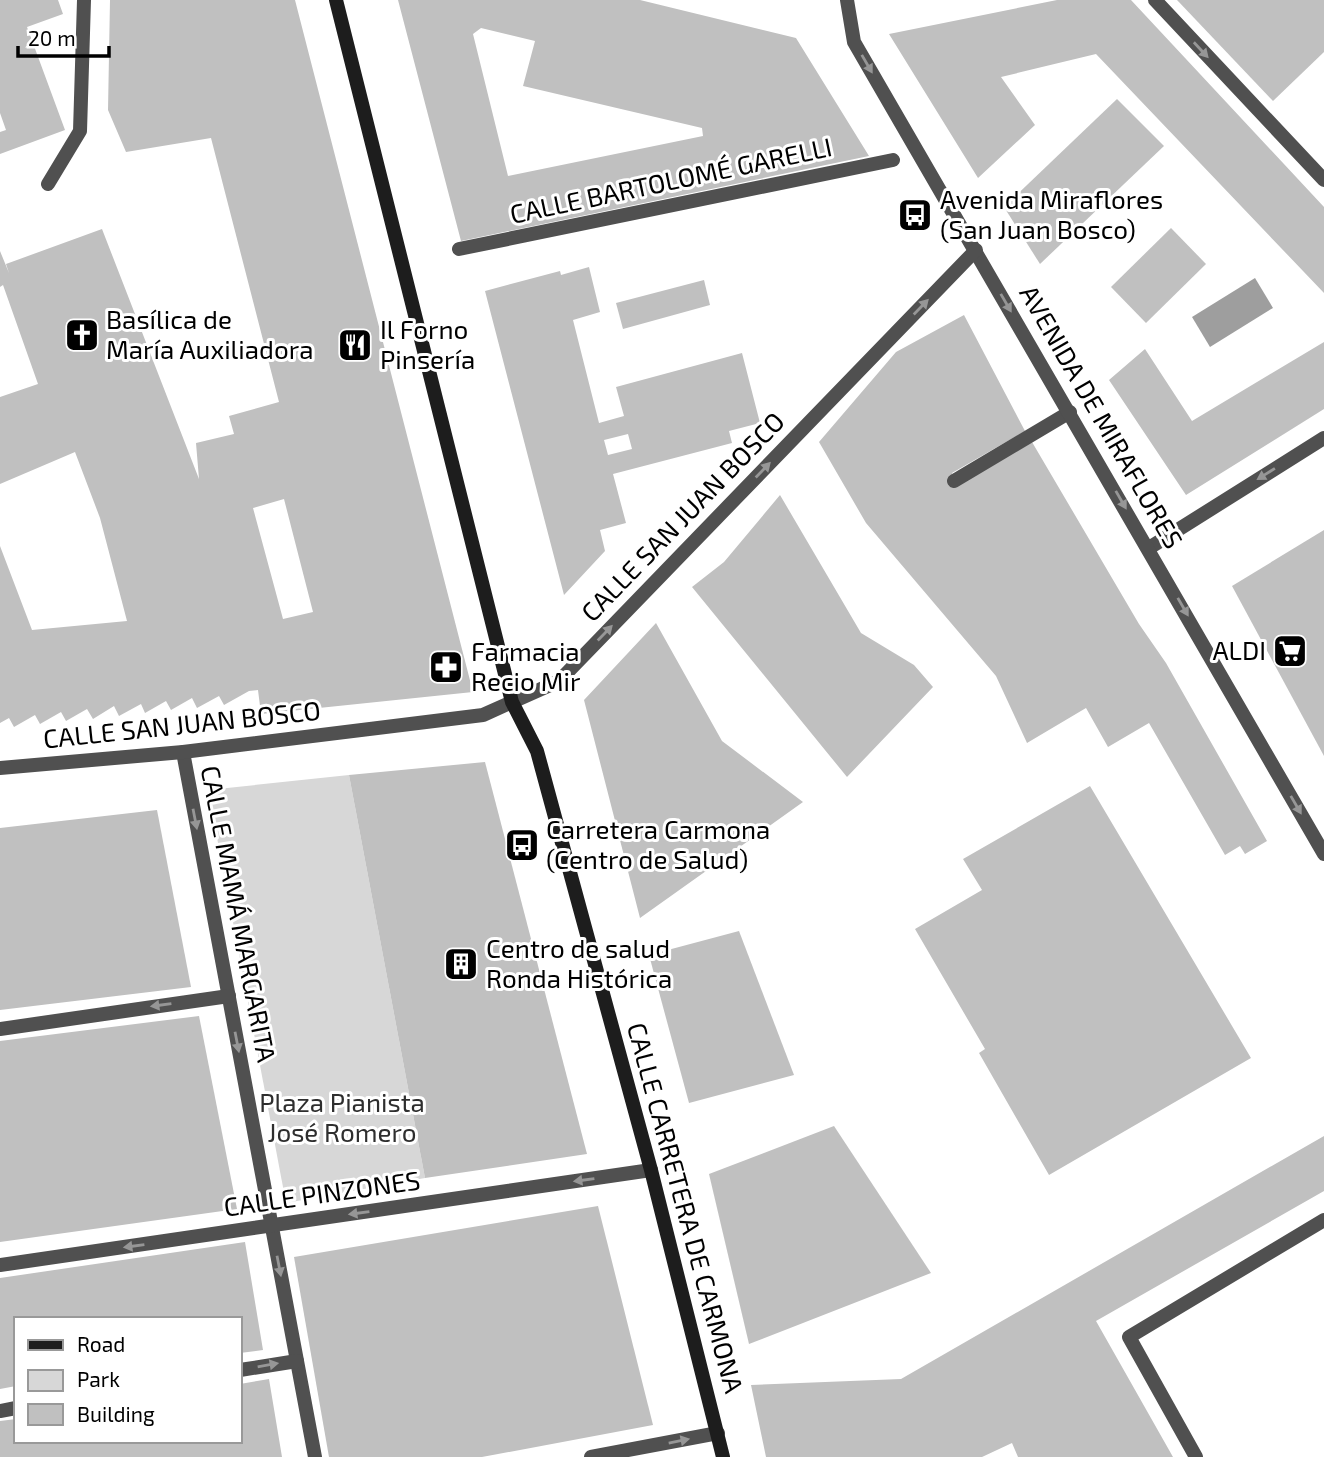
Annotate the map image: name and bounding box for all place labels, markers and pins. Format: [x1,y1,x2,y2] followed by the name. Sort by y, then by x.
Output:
[940,183,1163,244] place label: Avenida Miraflores (San Juan Bosco)
[896,196,934,234] bus stop icon: Avenida Miraflores (San Juan Bosco)
[106,303,313,364] place label: Basílica de María Auxiliadora
[380,313,475,374] place label: Il Forno Pinsería
[63,316,101,354] church icon: Basílica de María Auxiliadora
[336,326,374,364] restaurant icon: Il Forno Pinsería
[1271,632,1309,670] supermarket icon: ALDI
[1212,634,1266,665] place label: ALDI
[471,635,580,696] place label: Farmacia Recio Mir
[427,648,465,686] pharmacy icon: Farmacia Recio Mir
[546,813,770,874] place label: Carretera Carmona (Centro de Salud)
[503,826,541,864] bus stop icon: Carretera Carmona (Centro de Salud)
[486,932,672,993] place label: Centro de salud Ronda Histórica
[442,945,480,983] building icon: Centro de salud Ronda Histórica

